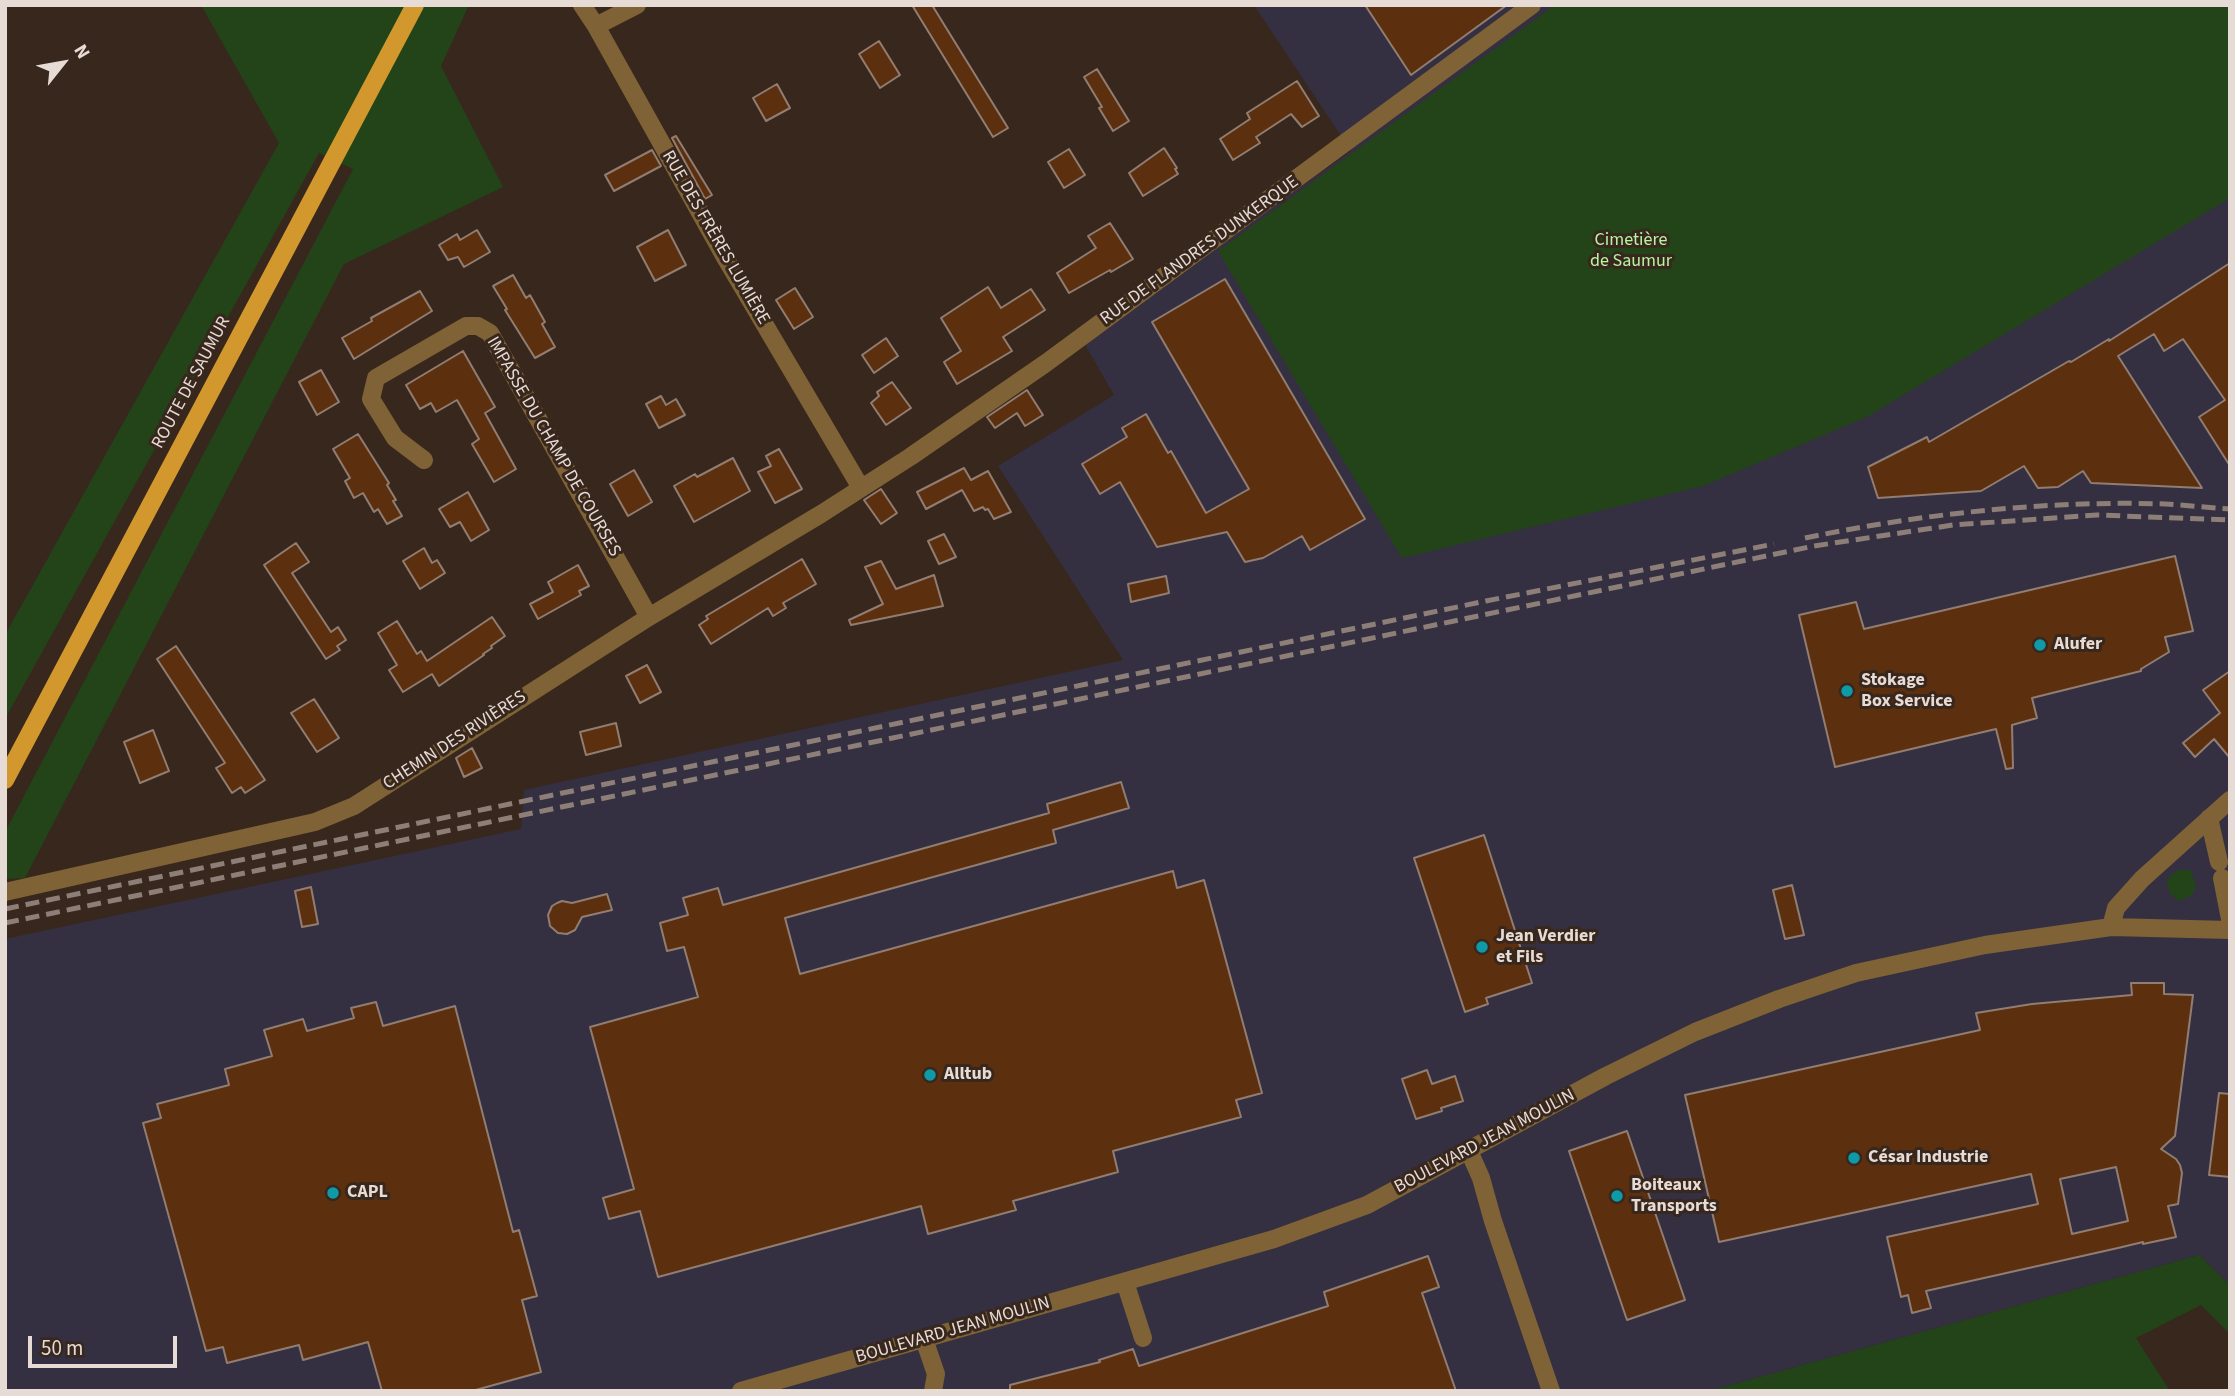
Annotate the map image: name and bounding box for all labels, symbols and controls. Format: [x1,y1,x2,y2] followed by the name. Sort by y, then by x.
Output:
[28,28,98,98] north arrow
[67,40,96,64] text: N
[656,147,774,329] street label: RUE DES FRÈRES LUMIÈRE
[1097,172,1303,330] street label: RUE DE FLANDRES DUNKERQUE
[1590,230,1672,272] park label: Cimetière de Saumur
[148,313,236,453] street label: ROUTE DE SAUMUR
[481,333,625,561] street label: IMPASSE DU CHAMP DE COURSES
[2054,634,2102,656] place label: Alufer
[2032,637,2048,653] marker: Alufer
[1861,670,1953,712] place label: Stokage Box Service
[1839,683,1855,699] marker: Stokage Box Service
[379,687,531,795] street label: CHEMIN DES RIVIÈRES
[1496,926,1595,968] place label: Jean Verdier et Fils
[1474,939,1490,955] marker: Jean Verdier et Fils
[944,1064,992,1086] place label: Alltub
[922,1067,938,1083] marker: Alltub
[1391,1085,1579,1199] street label: BOULEVARD JEAN MOULIN
[1868,1147,1988,1169] place label: César Industrie
[1846,1150,1862,1166] marker: César Industrie
[1631,1175,1717,1218] place label: Boiteaux Transports
[347,1182,388,1204] place label: CAPL
[325,1185,341,1201] marker: CAPL
[1609,1188,1625,1204] marker: Boiteaux Transports
[853,1293,1053,1369] street label: BOULEVARD JEAN MOULIN
[32,1322,180,1366] scale bar
[41,1333,83,1363] text: 50 m

